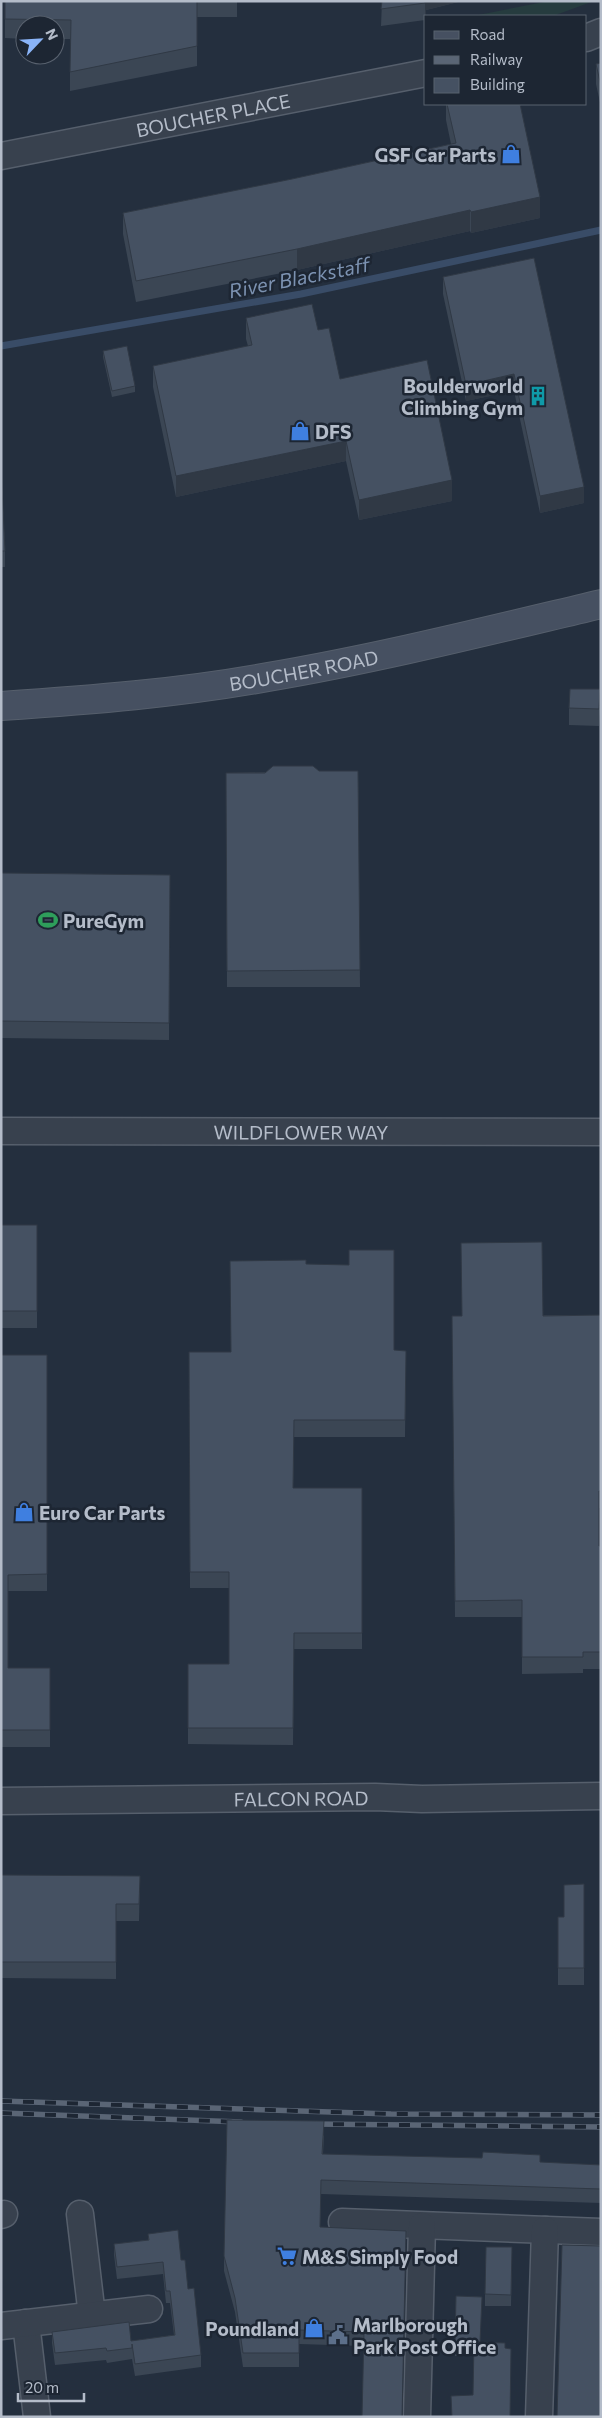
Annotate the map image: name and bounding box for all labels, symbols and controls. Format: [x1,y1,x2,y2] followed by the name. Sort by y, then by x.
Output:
[15,15,65,65] north arrow
[424,15,587,105] legend
[470,25,505,43] text: Road
[42,26,62,43] text: N
[470,50,523,68] text: Railway
[470,75,525,93] text: Building
[134,88,292,141] street label: BOUCHER PLACE
[375,143,496,166] place label: GSF Car Parts
[500,143,522,165] shop icon: GSF Car Parts
[226,251,374,302] water label: River Blackstaff
[401,374,523,419] place label: Boulderworld Climbing Gym
[527,385,549,407] building icon: Boulderworld Climbing Gym
[289,420,311,442] shop icon: DFS
[315,420,351,443] place label: DFS
[227,645,380,695] street label: BOUCHER ROAD
[37,909,59,931] sports icon: PureGym
[63,909,144,932] place label: PureGym
[213,1120,389,1143] street label: WILDFLOWER WAY
[13,1501,35,1523] shop icon: Euro Car Parts
[39,1501,165,1524] place label: Euro Car Parts
[233,1786,369,1810] street label: FALCON ROAD
[276,2245,298,2267] supermarket icon: M&S Simply Food
[302,2245,458,2268] place label: M&S Simply Food
[353,2313,496,2358] place label: Marlborough Park Post Office
[205,2317,299,2340] place label: Poundland
[303,2317,325,2339] shop icon: Poundland
[327,2324,349,2346] public building icon: Marlborough Park Post Office
[18,2370,84,2402] scale bar
[25,2378,59,2396] text: 20 m

